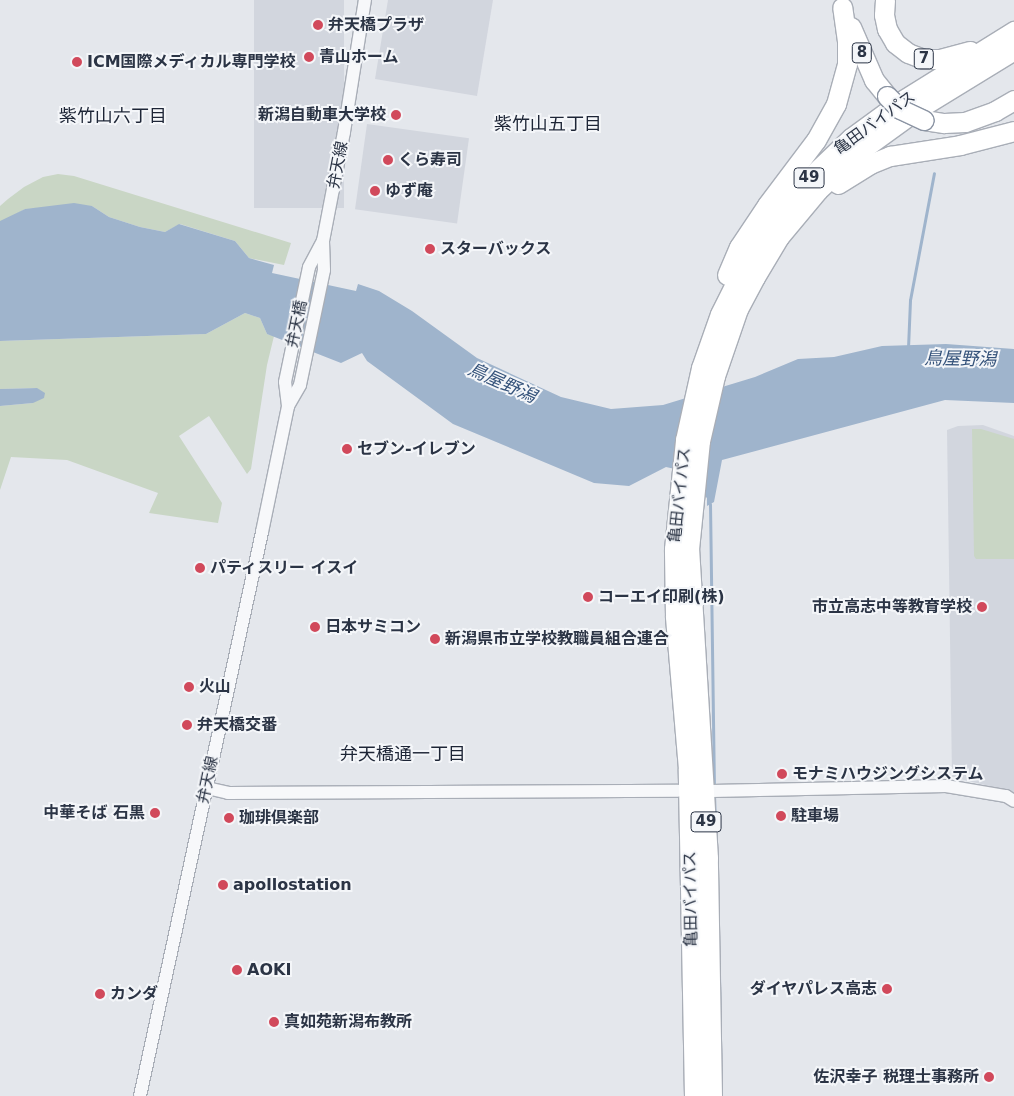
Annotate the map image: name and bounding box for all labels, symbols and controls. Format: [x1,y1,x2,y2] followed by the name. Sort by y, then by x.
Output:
[328,15,424,35] place label: 弁天橋プラザ
[312,19,324,31] marker: 弁天橋プラザ
[851,40,873,66] road number: 8
[913,46,935,72] road number: 7
[319,47,399,67] place label: 青山ホーム
[303,51,315,63] marker: 青山ホーム
[87,52,297,72] place label: ICM国際メディカル専門学校
[71,56,83,68] marker: ICM国際メディカル専門学校
[831,87,919,159] street label: 亀田バイパス
[59,105,167,127] district label: 紫竹山六丁目
[258,105,386,125] place label: 新潟自動車大学校
[390,109,402,121] marker: 新潟自動車大学校
[494,113,602,135] district label: 紫竹山五丁目
[324,140,352,190] street label: 弁天線
[398,150,462,170] place label: くら寿司
[382,154,394,166] marker: くら寿司
[793,166,825,190] road number: 49
[385,181,433,201] place label: ゆず庵
[369,185,381,197] marker: ゆず庵
[440,239,552,259] place label: スターバックス
[424,243,436,255] marker: スターバックス
[283,299,311,349] street label: 弁天橋
[924,348,996,370] water label: 鳥屋野潟
[465,358,539,408] water label: 鳥屋野潟
[357,439,476,459] place label: セブン-イレブン
[341,443,353,455] marker: セブン-イレブン
[665,446,695,544] street label: 亀田バイパス
[210,558,360,578] place label: パティスリー イスイ
[194,562,206,574] marker: パティスリー イスイ
[598,587,725,607] place label: コーエイ印刷(株)
[582,591,594,603] marker: コーエイ印刷(株)
[812,597,972,617] place label: 市立高志中等教育学校
[976,601,988,613] marker: 市立高志中等教育学校
[325,617,421,637] place label: 日本サミコン
[309,621,321,633] marker: 日本サミコン
[445,629,669,649] place label: 新潟県市立学校教職員組合連合
[429,633,441,645] marker: 新潟県市立学校教職員組合連合
[199,677,231,697] place label: 火山
[183,681,195,693] marker: 火山
[197,715,277,735] place label: 弁天橋交番
[181,719,193,731] marker: 弁天橋交番
[340,743,466,765] district label: 弁天橋通一丁目
[194,755,222,805] street label: 弁天線
[792,764,984,784] place label: モナミハウジングシステム
[776,768,788,780] marker: モナミハウジングシステム
[43,803,145,823] place label: 中華そば 石黒
[791,806,839,826] place label: 駐車場
[149,807,161,819] marker: 中華そば 石黒
[239,808,319,828] place label: 珈琲倶楽部
[690,810,722,834] road number: 49
[775,810,787,822] marker: 駐車場
[223,812,235,824] marker: 珈琲倶楽部
[681,851,701,947] street label: 亀田バイパス
[233,875,352,895] place label: apollostation
[217,879,229,891] marker: apollostation
[247,960,291,980] place label: AOKI
[231,964,243,976] marker: AOKI
[749,979,877,999] place label: ダイヤパレス高志
[881,983,893,995] marker: ダイヤパレス高志
[110,984,158,1004] place label: カンダ
[94,988,106,1000] marker: カンダ
[284,1012,412,1032] place label: 真如苑新潟布教所
[268,1016,280,1028] marker: 真如苑新潟布教所
[813,1067,979,1087] place label: 佐沢幸子 税理士事務所
[983,1071,995,1083] marker: 佐沢幸子 税理士事務所

